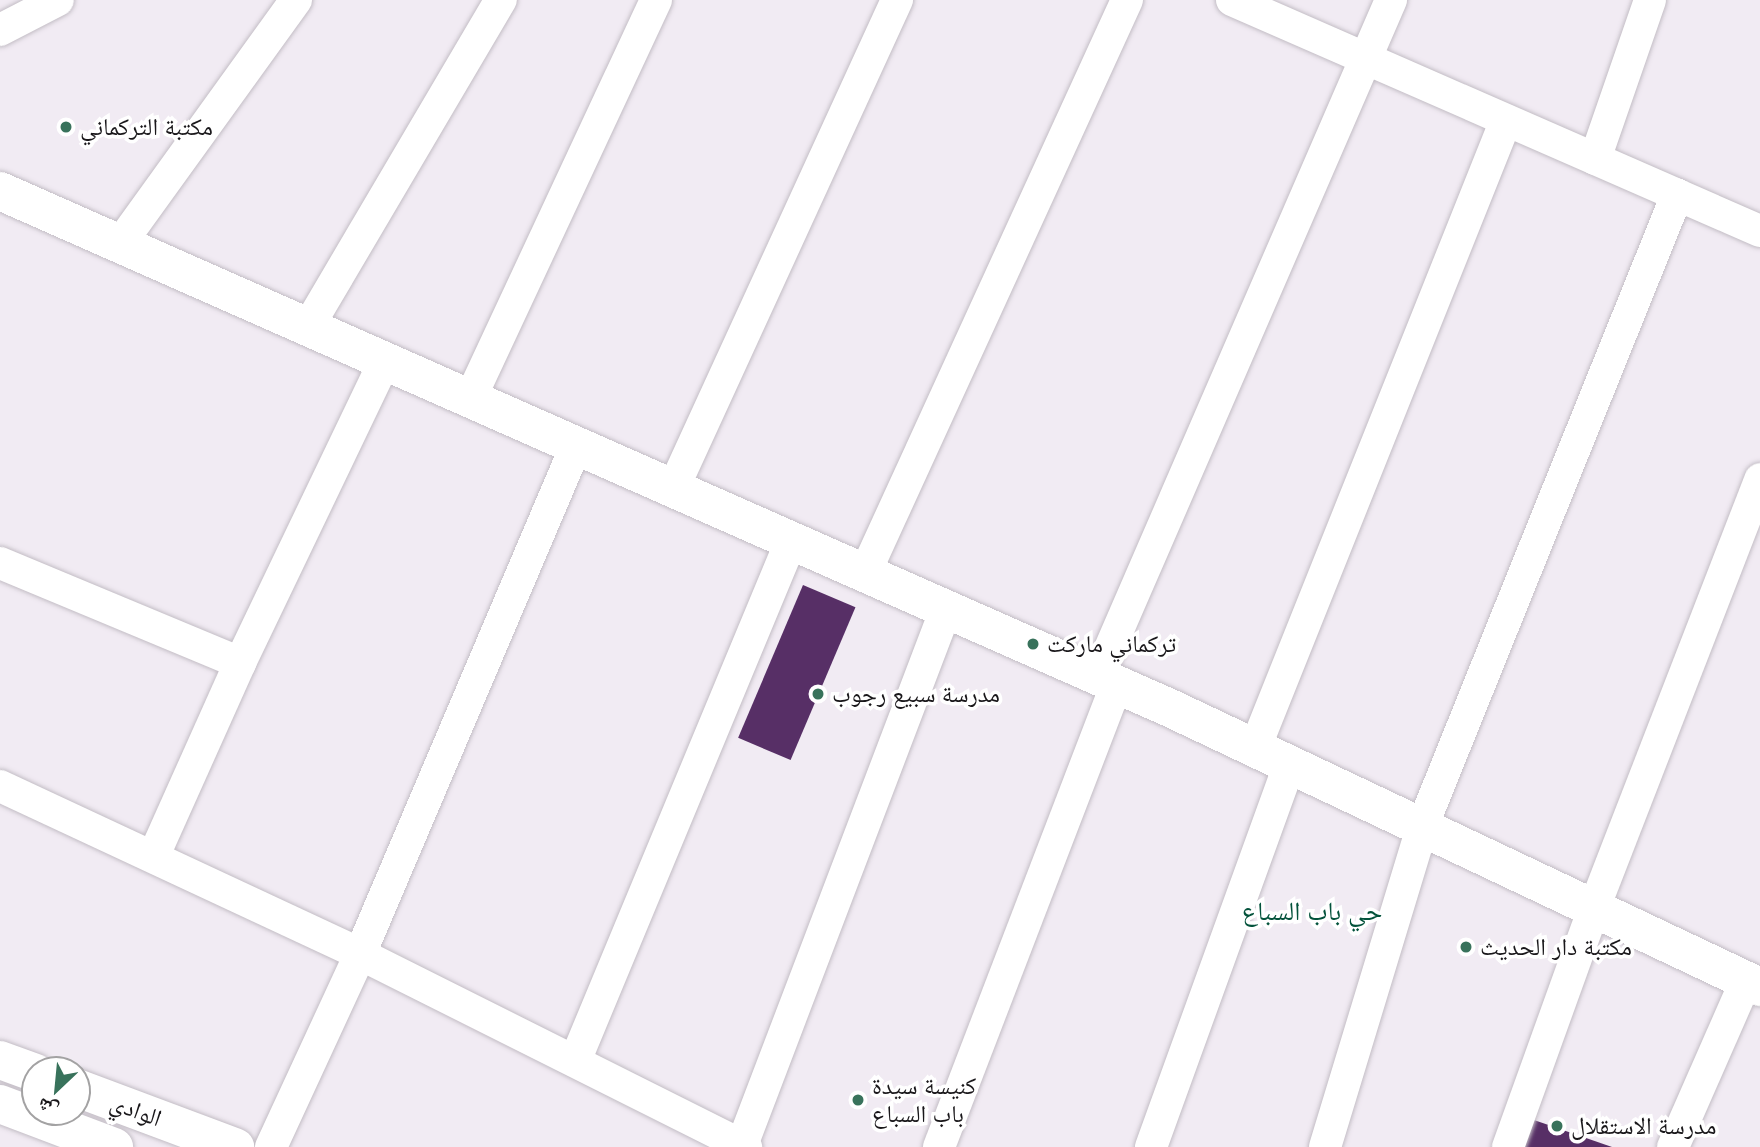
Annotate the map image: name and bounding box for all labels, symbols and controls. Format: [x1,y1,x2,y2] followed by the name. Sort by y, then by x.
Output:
[80,113,213,141] place label: مكتبة التركماني
[58,119,74,135] marker: مكتبة التركماني
[1047,630,1176,658] place label: تركماني ماركت
[1025,636,1041,652] marker: تركماني ماركت
[832,680,1000,708] place label: مدرسة سبيع رجوب
[810,686,826,702] marker: مدرسة سبيع رجوب
[1242,895,1382,927] district label: حي باب السباع
[1480,933,1632,961] place label: مكتبة دار الحديث
[1458,939,1474,955] marker: مكتبة دار الحديث
[21,1056,91,1126] north arrow
[872,1072,976,1128] place label: كنيسة سيدة باب السباع
[106,1087,166,1133] street label: الوادي
[850,1092,866,1108] marker: كنيسة سيدة باب السباع
[33,1093,62,1123] text: ش
[1571,1112,1716,1140] place label: مدرسة الاستقلال
[1549,1118,1565,1134] marker: مدرسة الاستقلال

